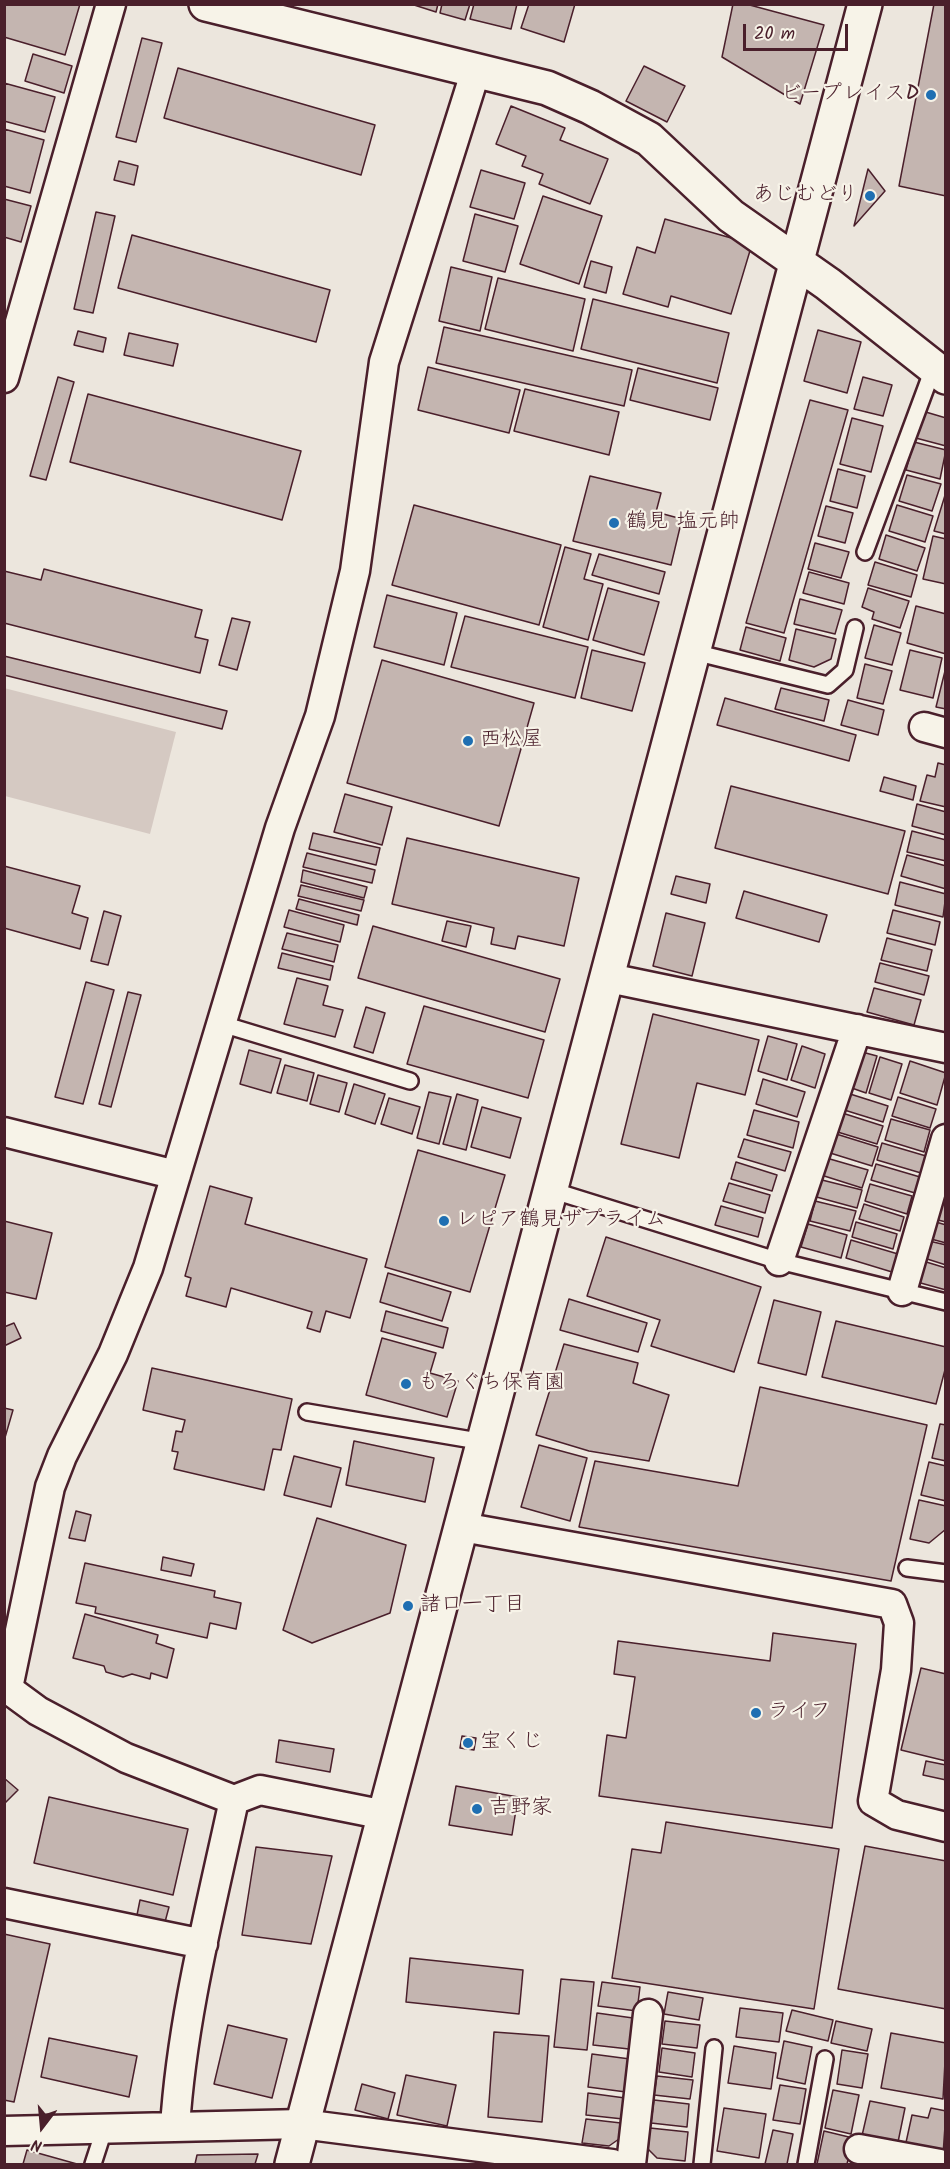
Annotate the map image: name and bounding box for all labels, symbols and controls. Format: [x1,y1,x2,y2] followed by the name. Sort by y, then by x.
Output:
[746,12,851,50] scale bar
[754,20,795,49] text: 20 m
[781,82,919,108] place label: ビープレイスD
[924,88,938,102] marker: ビープレイスD
[753,183,858,209] place label: あじむどり
[863,189,877,203] marker: あじむどり
[626,510,739,536] place label: 鶴見 塩元帥
[607,516,621,530] marker: 鶴見 塩元帥
[480,728,543,754] place label: 西松屋
[461,734,475,748] marker: 西松屋
[456,1208,666,1234] place label: レピア鶴見ザプライム
[437,1214,451,1228] marker: レピア鶴見ザプライム
[418,1371,565,1397] place label: もろぐち保育園
[399,1377,413,1391] marker: もろぐち保育園
[420,1593,525,1619] place label: 諸口一丁目
[401,1599,415,1613] marker: 諸口一丁目
[768,1700,831,1726] place label: ライフ
[749,1706,763,1720] marker: ライフ
[480,1730,543,1756] place label: 宝くじ
[461,1736,475,1750] marker: 宝くじ
[489,1796,552,1822] place label: 吉野家
[470,1802,484,1816] marker: 吉野家
[12,2097,72,2157] north arrow
[29,2131,45,2158] text: N

